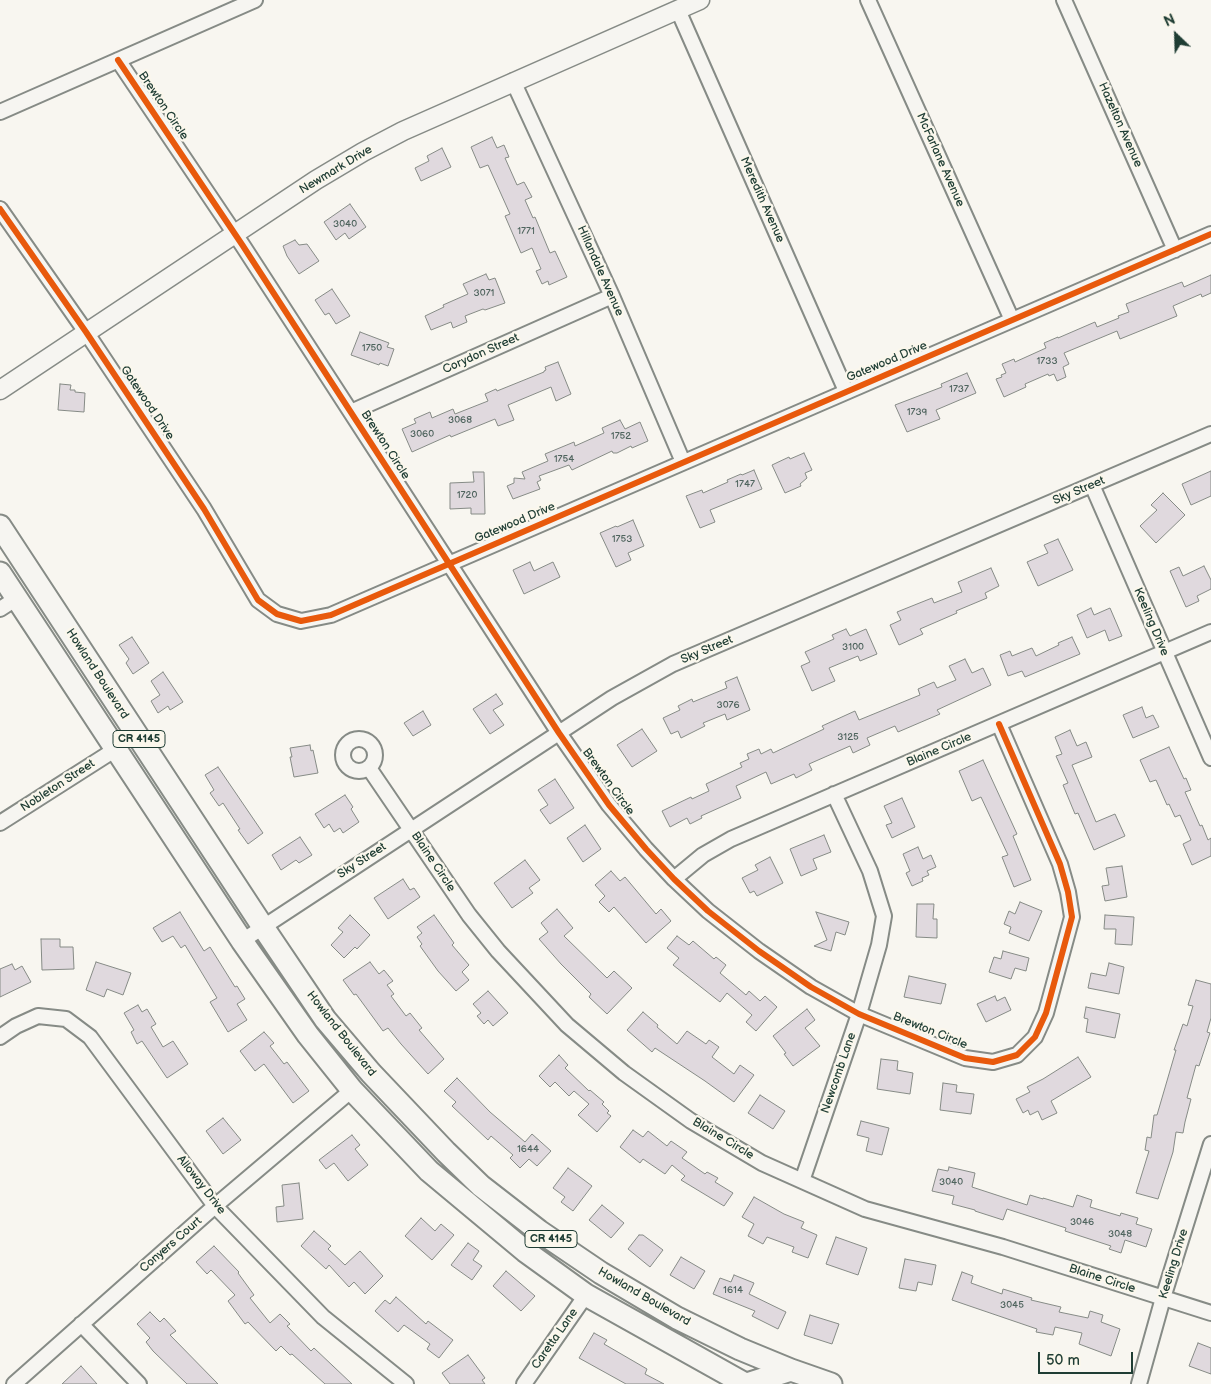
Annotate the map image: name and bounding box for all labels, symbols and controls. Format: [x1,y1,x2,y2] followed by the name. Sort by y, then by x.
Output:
[1151,10,1201,60] north arrow
[1161,11,1178,31] text: N
[135,69,191,143] street label: Brewton Circle
[1095,80,1145,170] street label: Hazelton Avenue
[913,111,967,209] street label: McFarlane Avenue
[297,143,375,197] street label: Newmark Drive
[737,155,787,245] street label: Meredith Avenue
[333,218,357,230] house number: 3040
[574,224,626,318] street label: Hillandale Avenue
[517,225,535,237] house number: 1771
[474,287,494,299] house number: 3071
[441,331,521,377] street label: Corydon Street
[845,339,929,385] street label: Gatewood Drive
[362,342,382,354] house number: 1750
[1036,355,1058,367] house number: 1733
[117,363,177,443] street label: Gatewood Drive
[949,383,969,395] house number: 1737
[907,406,927,418] house number: 1739
[357,408,413,482] street label: Brewton Circle
[448,414,472,426] house number: 3068
[410,428,434,440] house number: 3060
[611,430,631,442] house number: 1752
[554,453,574,465] house number: 1754
[1051,474,1107,508] street label: Sky Street
[735,478,755,490] house number: 1747
[457,489,477,501] house number: 1720
[473,500,557,546] street label: Gatewood Drive
[612,533,632,545] house number: 1753
[1130,586,1172,658] street label: Keeling Drive
[63,626,131,722] street label: Howland Boulevard
[679,633,735,667] street label: Sky Street
[842,641,864,653] house number: 3100
[716,699,740,711] house number: 3076
[904,730,974,770] street label: Blaine Circle
[113,731,165,748] road number: CR 4145
[837,731,859,743] house number: 3125
[579,746,637,818] street label: Brewton Circle
[18,757,98,815] street label: Nobleton Street
[408,829,458,895] street label: Blaine Circle
[335,840,389,882] street label: Sky Street
[303,988,379,1080] street label: Howland Boulevard
[891,1009,969,1053] street label: Brewton Circle
[818,1031,860,1115] street label: Newcomb Lane
[690,1115,756,1163] street label: Blaine Circle
[517,1143,539,1155] house number: 1644
[173,1153,229,1217] street label: Alloway Drive
[939,1176,963,1188] house number: 3040
[137,1214,205,1276] street label: Conyers Court
[1070,1216,1094,1228] house number: 3046
[1157,1227,1191,1301] street label: Keeling Drive
[1108,1228,1132,1240] house number: 3048
[525,1230,577,1248] road number: CR 4145
[1067,1261,1137,1297] street label: Blaine Circle
[595,1265,693,1329] street label: Howland Boulevard
[723,1284,743,1296] house number: 1614
[1000,1299,1024,1311] house number: 3045
[529,1306,581,1372] street label: Caretta Lane
[1041,1342,1136,1374] scale bar
[1046,1351,1080,1370] text: 50 m

